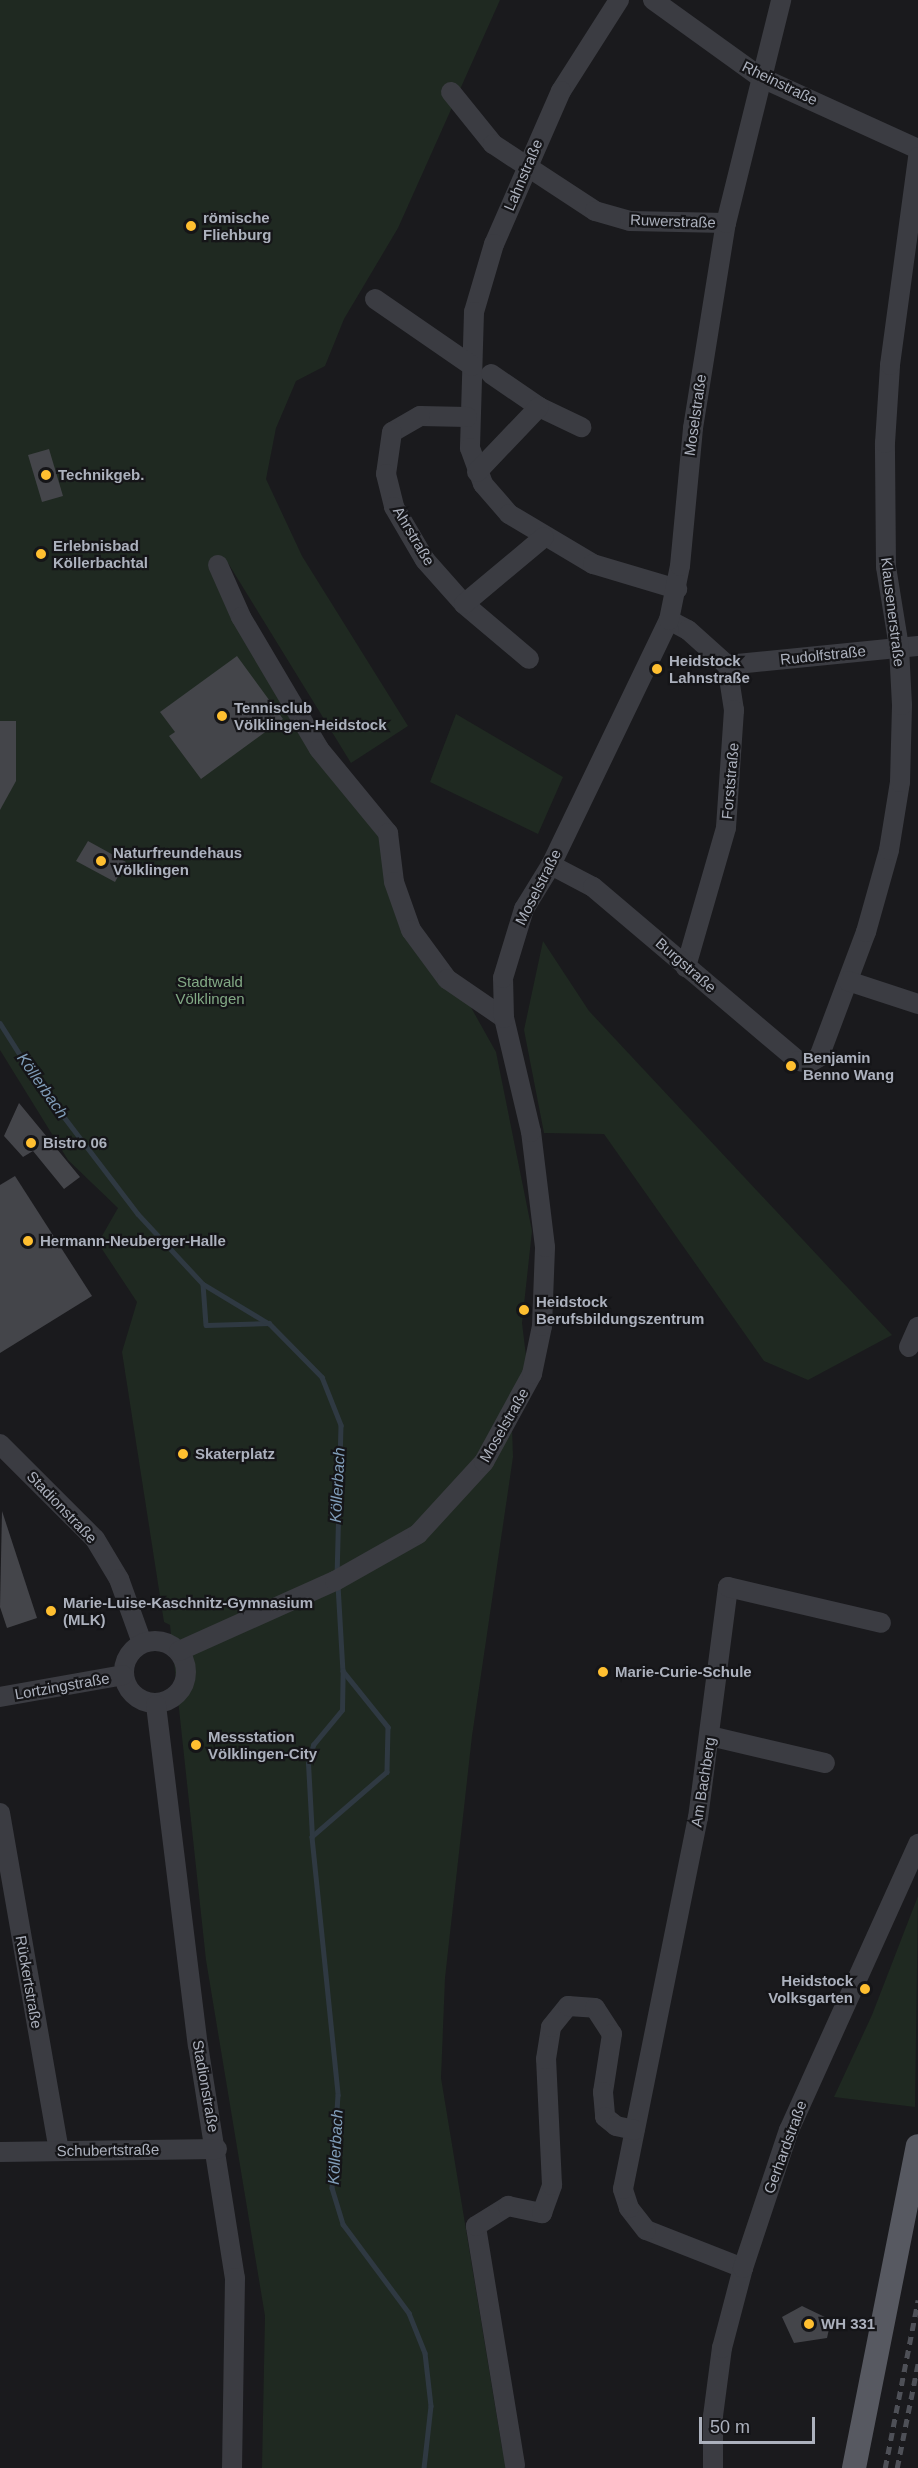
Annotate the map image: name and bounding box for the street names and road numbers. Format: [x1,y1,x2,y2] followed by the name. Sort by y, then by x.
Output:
[739,57,821,109] street label: Rheinstraße
[500,137,546,213] street label: Lahnstraße
[630,211,716,231] street label: Ruwerstraße
[680,373,710,457] street label: Moselstraße
[389,503,439,569] street label: Ahrstraße
[877,556,909,668] street label: Klausenerstraße
[779,642,867,668] street label: Rudolfstraße
[718,742,742,820] street label: Forststraße
[511,846,565,928] street label: Moselstraße
[652,934,720,996] street label: Burgstraße
[476,1385,532,1465] street label: Moselstraße
[23,1467,101,1547] street label: Stadionstraße
[13,1669,111,1703] street label: Lortzingstraße
[687,1736,719,1828] street label: Am Bachberg
[12,1934,46,2030] street label: Rückertstraße
[189,2038,223,2134] street label: Stadionstraße
[760,2098,810,2196] street label: Gerhardstraße
[57,2140,159,2160] street label: Schubertstraße

